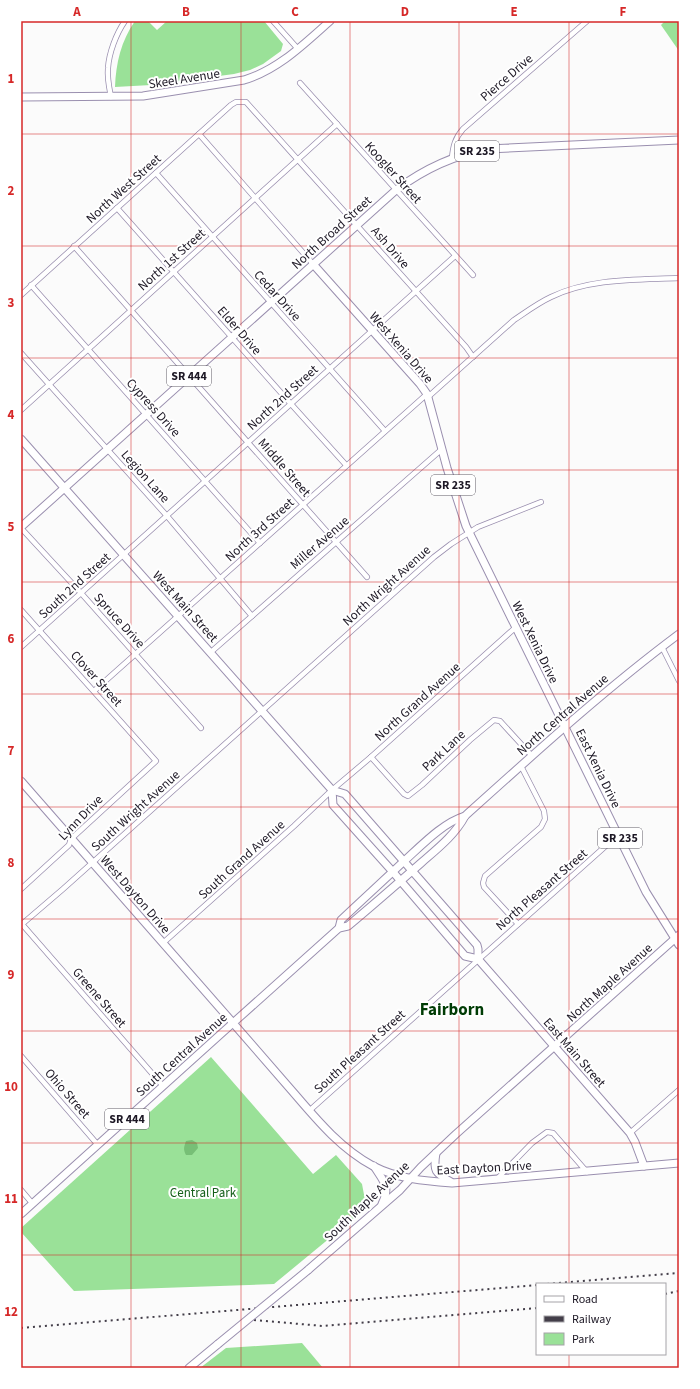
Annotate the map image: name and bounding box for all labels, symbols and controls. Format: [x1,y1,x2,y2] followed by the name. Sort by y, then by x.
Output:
[72,3,81,21] text: A
[182,3,190,21] text: B
[291,3,299,21] text: C
[401,3,409,21] text: D
[510,3,518,21] text: E
[620,3,627,21] text: F
[477,50,537,106] street label: Pierce Drive
[147,64,221,94] street label: Skeel Avenue
[8,70,15,88] text: 1
[361,138,426,208] street label: Koogler Street
[455,141,499,161] road number: SR 235
[82,150,166,227] street label: North West Street
[8,182,15,200] text: 2
[288,192,376,274] street label: North Broad Street
[367,223,414,273] street label: Ash Drive
[134,224,210,295] street label: North 1st Street
[250,266,305,325] street label: Cedar Drive
[8,294,15,312] text: 3
[213,302,265,359] street label: Elder Drive
[365,308,437,387] street label: West Xenia Drive
[243,361,323,435] street label: North 2nd Street
[167,366,211,386] road number: SR 444
[122,375,184,441] street label: Cypress Drive
[8,406,15,424] text: 4
[254,435,315,501] street label: Middle Street
[117,446,174,507] street label: Legion Lane
[431,475,475,495] road number: SR 235
[221,493,299,566] street label: North 3rd Street
[286,512,353,573] street label: Miller Avenue
[8,518,15,536] text: 5
[339,541,435,630] street label: North Wright Avenue
[35,548,115,623] street label: South 2nd Street
[148,567,223,647] street label: West Main Street
[90,589,149,652] street label: Spruce Drive
[507,598,563,687] street label: West Xenia Drive
[8,630,15,648] text: 6
[66,647,127,711] street label: Clover Street
[371,658,464,745] street label: North Grand Avenue
[513,670,612,760] street label: North Central Avenue
[418,726,469,776] street label: Park Lane
[571,726,625,811] street label: East Xenia Drive
[8,742,15,760] text: 7
[87,766,184,855] street label: South Wright Avenue
[54,791,107,844] street label: Lynn Drive
[194,816,289,904] street label: South Grand Avenue
[598,828,642,848] road number: SR 235
[492,844,592,935] street label: North Pleasant Street
[96,852,174,938] street label: West Dayton Drive
[8,854,15,872] text: 8
[563,939,656,1026] street label: North Maple Avenue
[68,964,131,1032] street label: Greene Street
[8,966,15,984] text: 9
[420,998,484,1022] district label: Fairborn
[310,1005,410,1098] street label: South Pleasant Street
[132,1009,231,1101] street label: South Central Avenue
[539,1014,610,1092] street label: East Main Street
[40,1065,94,1123] street label: Ohio Street
[4,1078,18,1096] text: 10
[105,1109,149,1129] road number: SR 444
[320,1157,413,1246] street label: South Maple Avenue
[436,1157,532,1179] street label: East Dayton Drive
[170,1184,237,1202] park label: Central Park
[4,1190,18,1208] text: 11
[536,1283,666,1355] legend
[572,1291,598,1308] text: Road
[4,1303,18,1321] text: 12
[572,1311,611,1328] text: Railway
[572,1331,594,1348] text: Park

